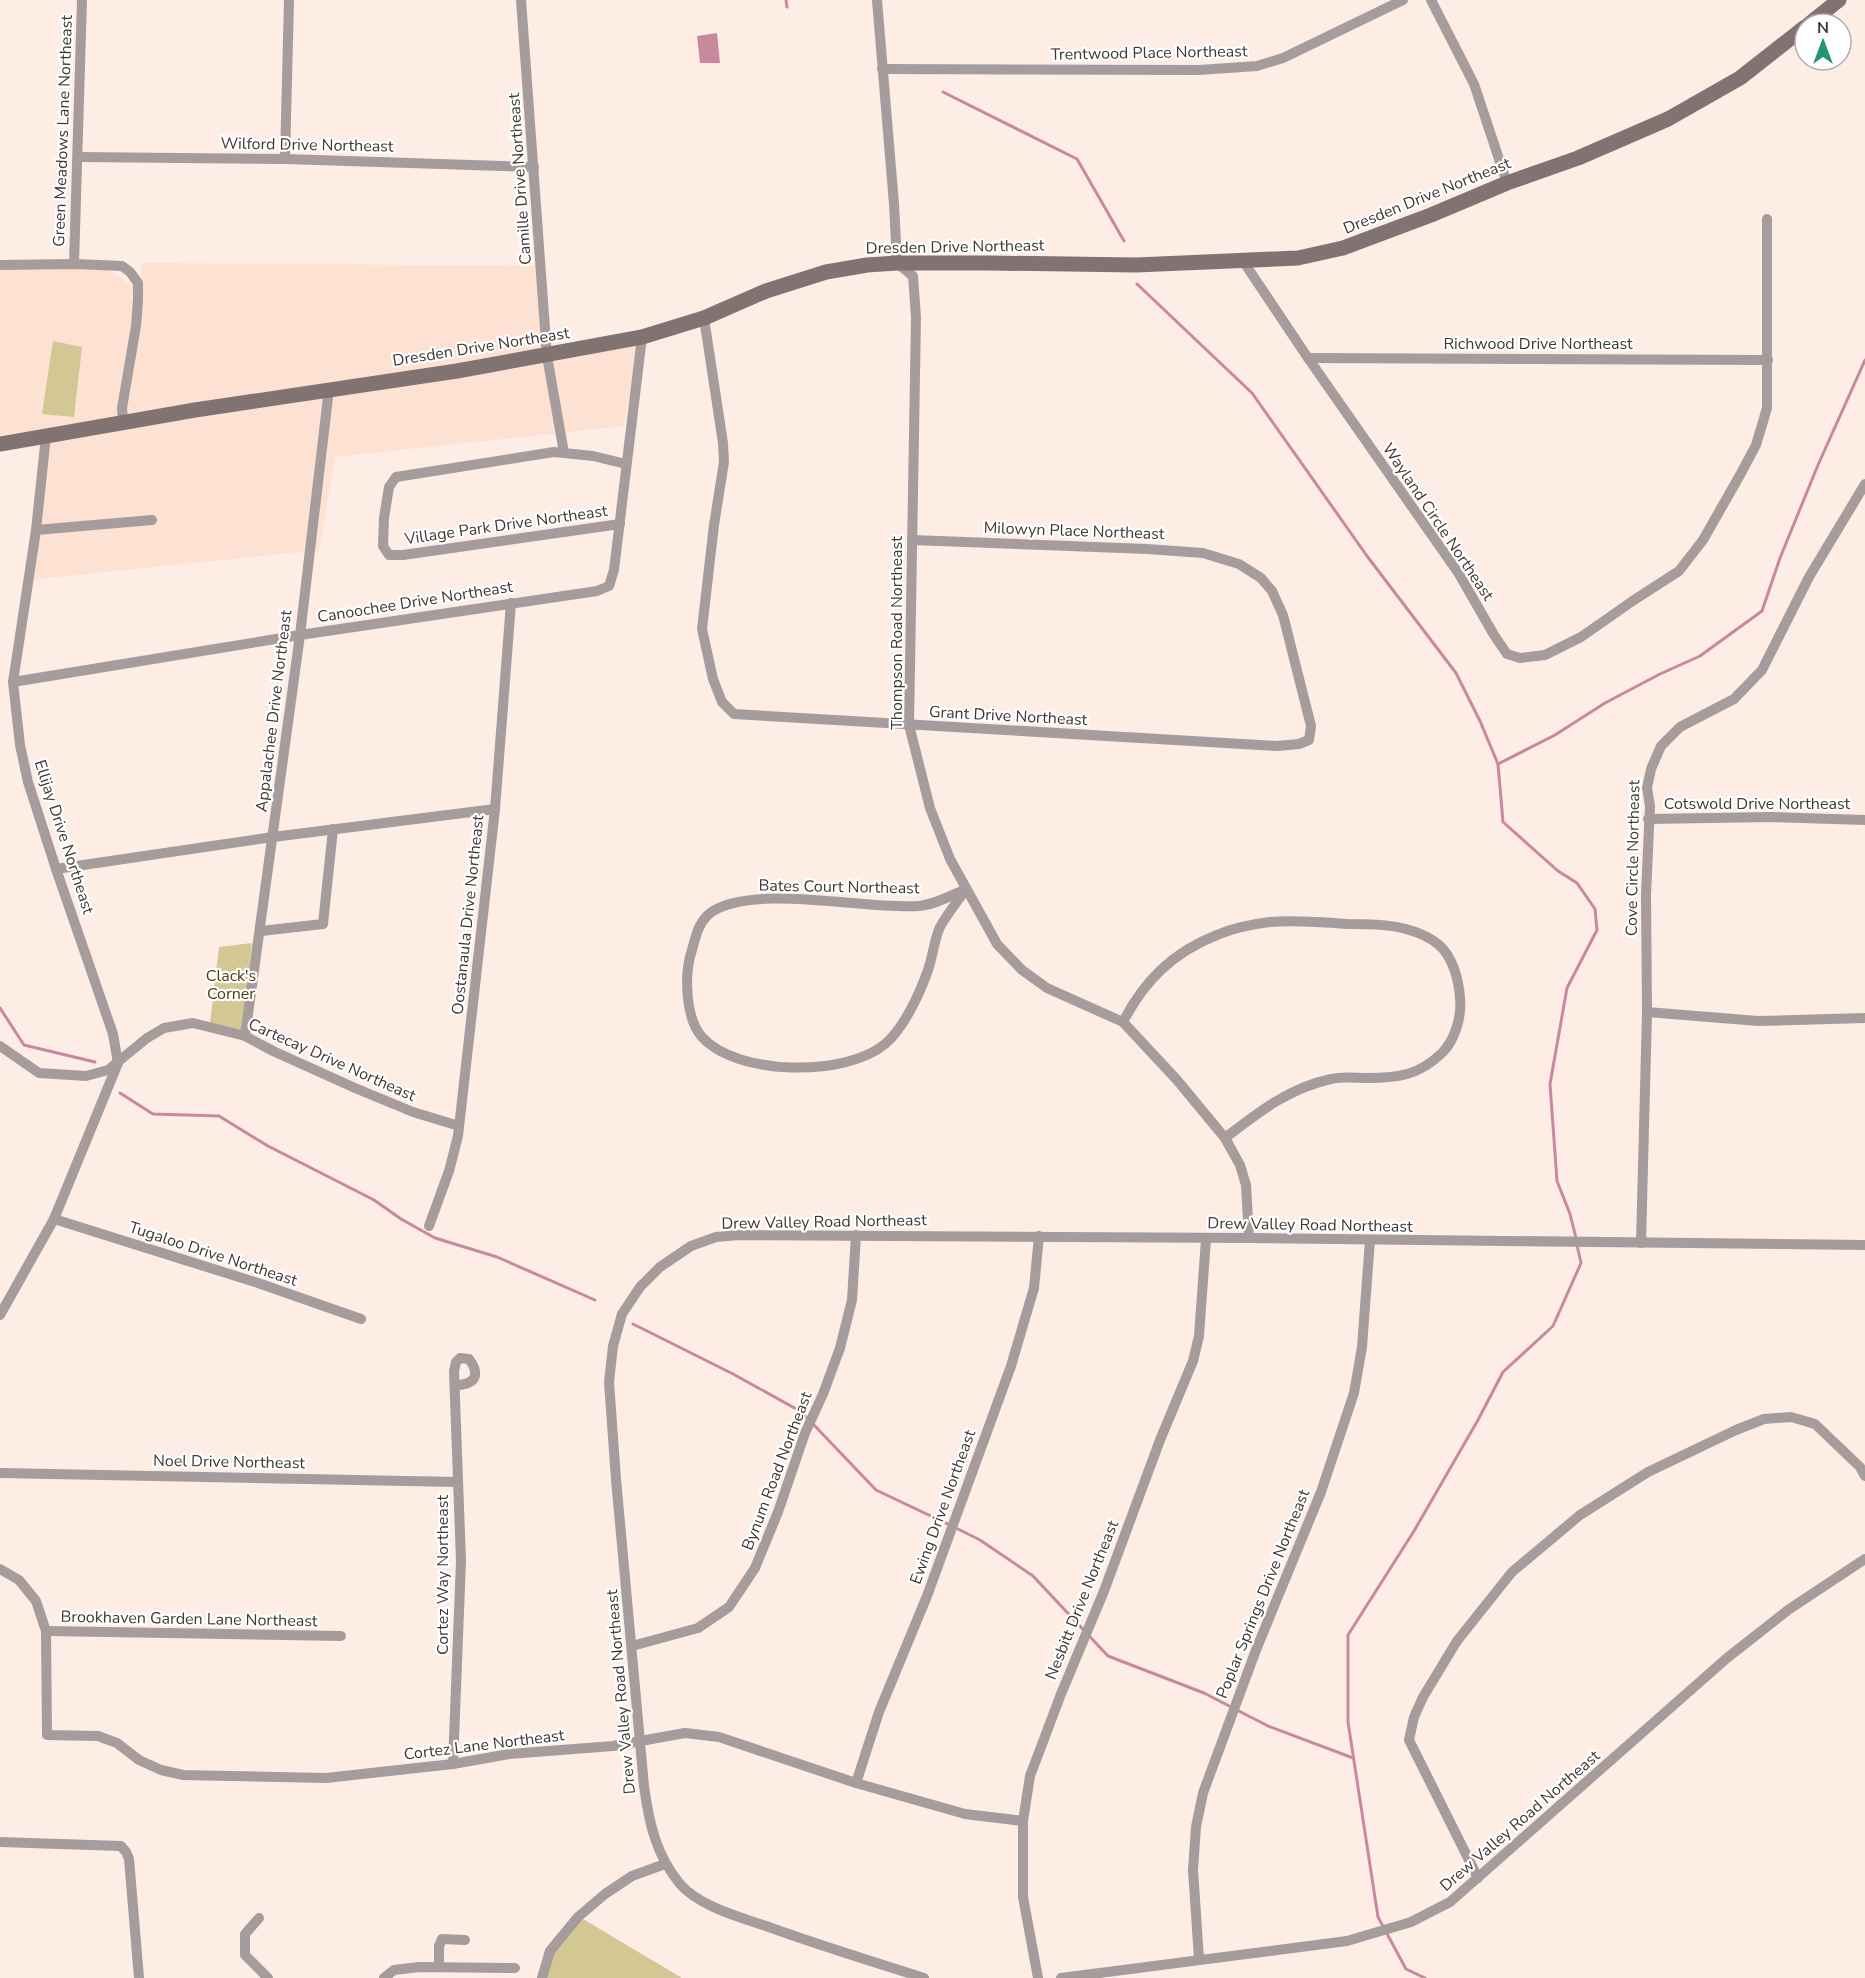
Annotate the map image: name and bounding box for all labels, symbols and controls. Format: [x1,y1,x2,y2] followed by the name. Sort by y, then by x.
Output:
[1793,12,1853,72] north arrow
[48,14,78,247] street label: Green Meadows Lane Northeast
[1817,17,1829,39] text: N
[1050,40,1248,66] street label: Trentwood Place Northeast
[503,92,537,266] street label: Camille Drive Northeast
[220,132,394,158] street label: Wilford Drive Northeast
[1340,152,1514,240] street label: Dresden Drive Northeast
[866,234,1045,260] street label: Dresden Drive Northeast
[391,322,571,372] street label: Dresden Drive Northeast
[1443,333,1633,355] street label: Richwood Drive Northeast
[1377,439,1499,605] street label: Wayland Circle Northeast
[402,500,609,550] street label: Village Park Drive Northeast
[983,517,1165,545] street label: Milowyn Place Northeast
[886,536,908,730] street label: Thompson Road Northeast
[316,576,515,628] street label: Canoochee Drive Northeast
[251,608,297,813] street label: Appalachee Drive Northeast
[928,701,1088,731] street label: Grant Drive Northeast
[29,757,99,917] street label: Ellijay Drive Northeast
[1621,779,1645,936] street label: Cove Circle Northeast
[1664,793,1851,815] street label: Cotswold Drive Northeast
[447,814,489,1016] street label: Oostanaula Drive Northeast
[758,875,920,899] street label: Bates Court Northeast
[206,965,256,1005] park label: Clack's Corner
[245,1013,420,1107] street label: Cartecay Drive Northeast
[721,1209,927,1235] street label: Drew Valley Road Northeast
[1207,1212,1413,1238] street label: Drew Valley Road Northeast
[126,1216,300,1292] street label: Tugaloo Drive Northeast
[737,1388,818,1553] street label: Bynum Road Northeast
[905,1426,981,1587] street label: Ewing Drive Northeast
[153,1450,306,1474] street label: Noel Drive Northeast
[1211,1486,1315,1702] street label: Poplar Springs Drive Northeast
[432,1495,454,1655] street label: Cortez Way Northeast
[1040,1517,1124,1683] street label: Nesbitt Drive Northeast
[601,1588,641,1795] street label: Drew Valley Road Northeast
[60,1606,318,1632] street label: Brookhaven Garden Lane Northeast
[403,1724,566,1766] street label: Cortez Lane Northeast
[1435,1745,1605,1897] street label: Drew Valley Road Northeast

